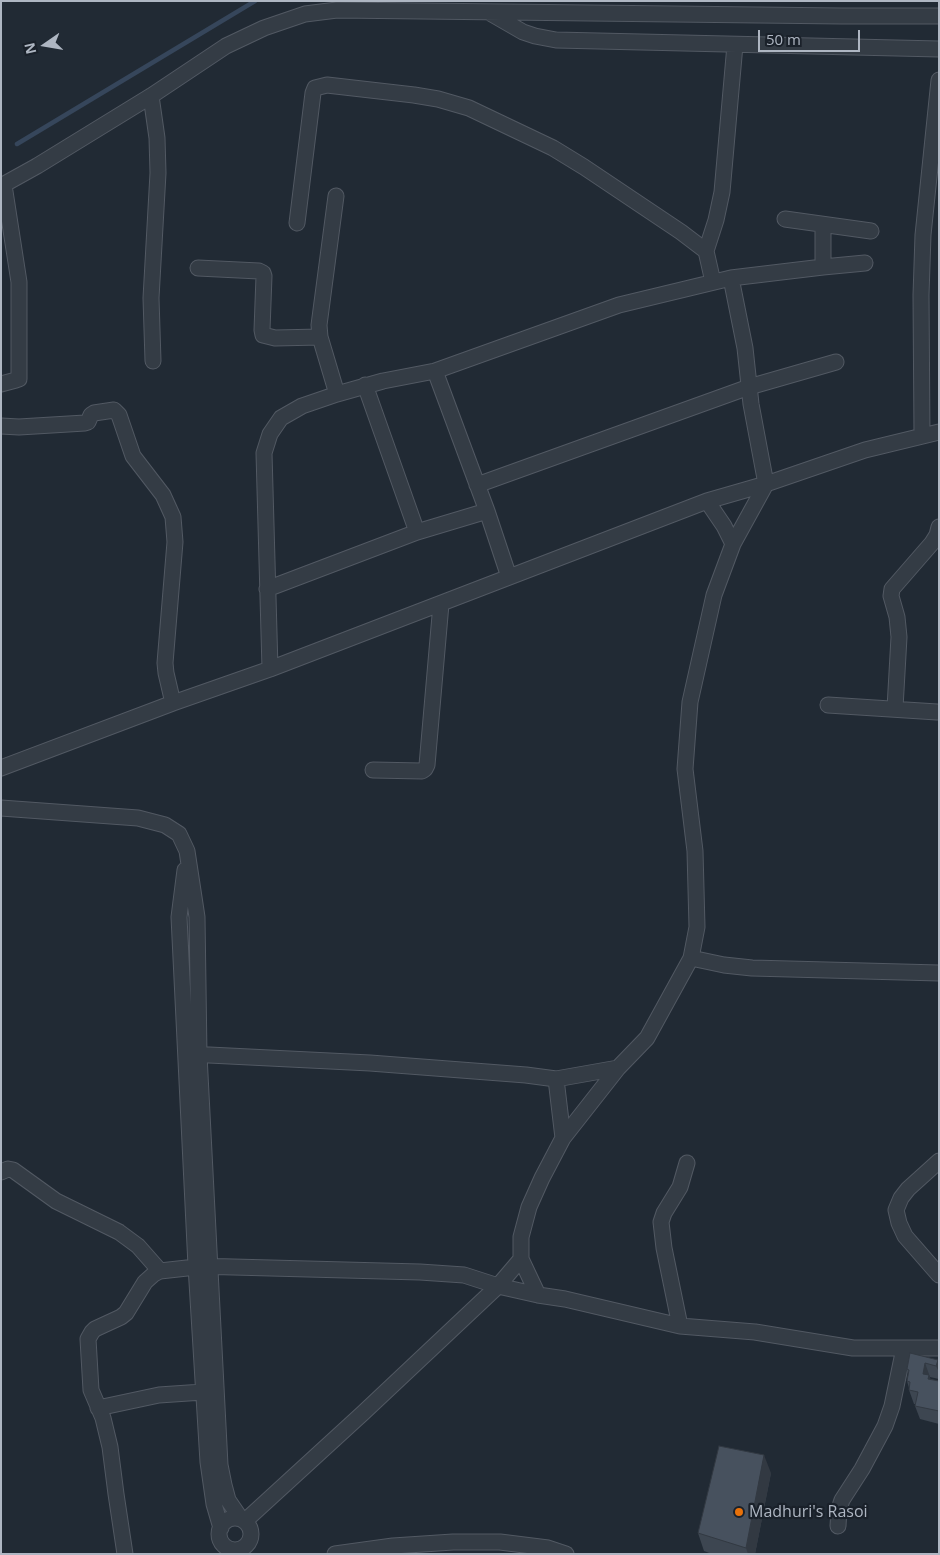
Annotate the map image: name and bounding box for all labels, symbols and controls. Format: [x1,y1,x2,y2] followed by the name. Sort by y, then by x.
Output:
[20,20,70,70] north arrow
[760,20,862,52] scale bar
[766,29,801,49] text: 50 m
[19,41,40,56] text: N
[749,1502,868,1522] place label: Madhuri's Rasoi
[733,1506,745,1518] marker: Madhuri's Rasoi

